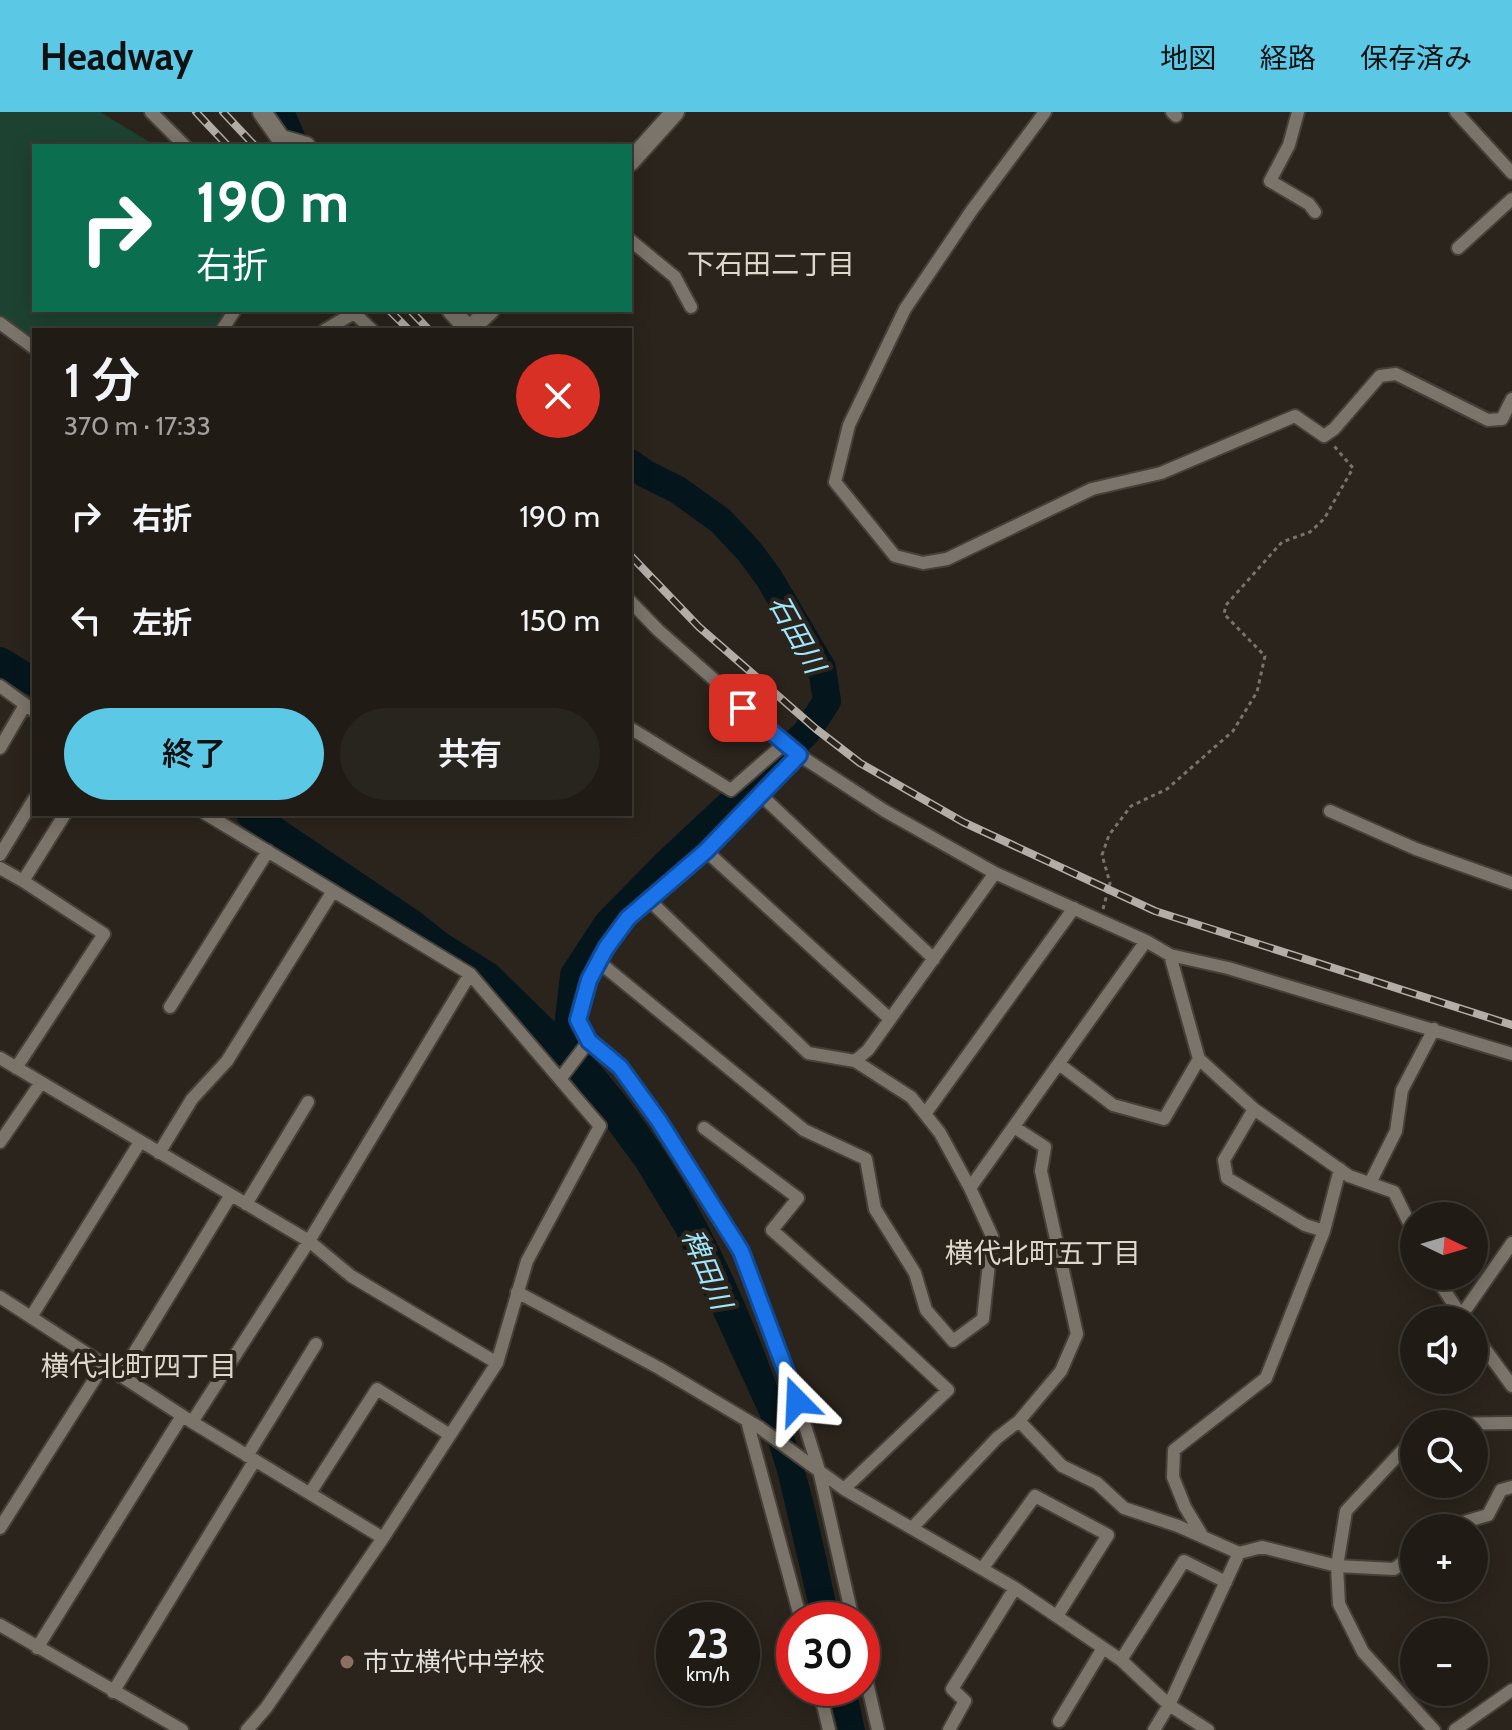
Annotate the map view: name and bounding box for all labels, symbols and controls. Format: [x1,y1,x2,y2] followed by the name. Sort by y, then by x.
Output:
[40,33,193,80] text: Headway
[1160,41,1216,75] text: 地図
[1260,41,1316,75] text: 経路
[1360,41,1472,75] text: 保存済み
[196,168,349,236] text: 190 m
[64,176,168,280] icon: right
[196,243,268,287] text: 右折
[687,247,855,281] district label: 下石田二丁目
[64,351,140,409] text: 1 分
[516,354,600,438] button: close
[64,410,211,442] text: 370 m · 17:33
[64,494,108,538] icon: right
[519,498,600,535] text: 190 m
[132,500,192,537] text: 右折
[762,589,834,682] water label: 石田川
[64,598,108,642] icon: left
[520,602,600,639] text: 150 m
[132,604,192,641] text: 左折
[709,674,777,742] pin
[721,686,765,730] icon: arrive
[64,708,324,800] button: 終了
[340,708,600,800] button: 共有
[1400,1202,1488,1290] north arrow
[1400,1202,1488,1706] map controls
[675,1224,740,1317] water label: 稗田川
[945,1236,1141,1270] district label: 横代北町五丁目
[1400,1306,1488,1394] button: sound
[41,1349,237,1383] district label: 横代北町四丁目
[755,1359,839,1443] position arrow
[1400,1410,1488,1498] button: search
[1400,1514,1488,1602] button: +
[776,1602,880,1706] speed limit sign: 30
[1400,1618,1488,1706] button: −
[687,1619,729,1668] text: 23
[363,1646,545,1678] place label: 市立横代中学校
[338,1653,356,1671] marker: 市立横代中学校
[686,1662,730,1686] text: km/h

